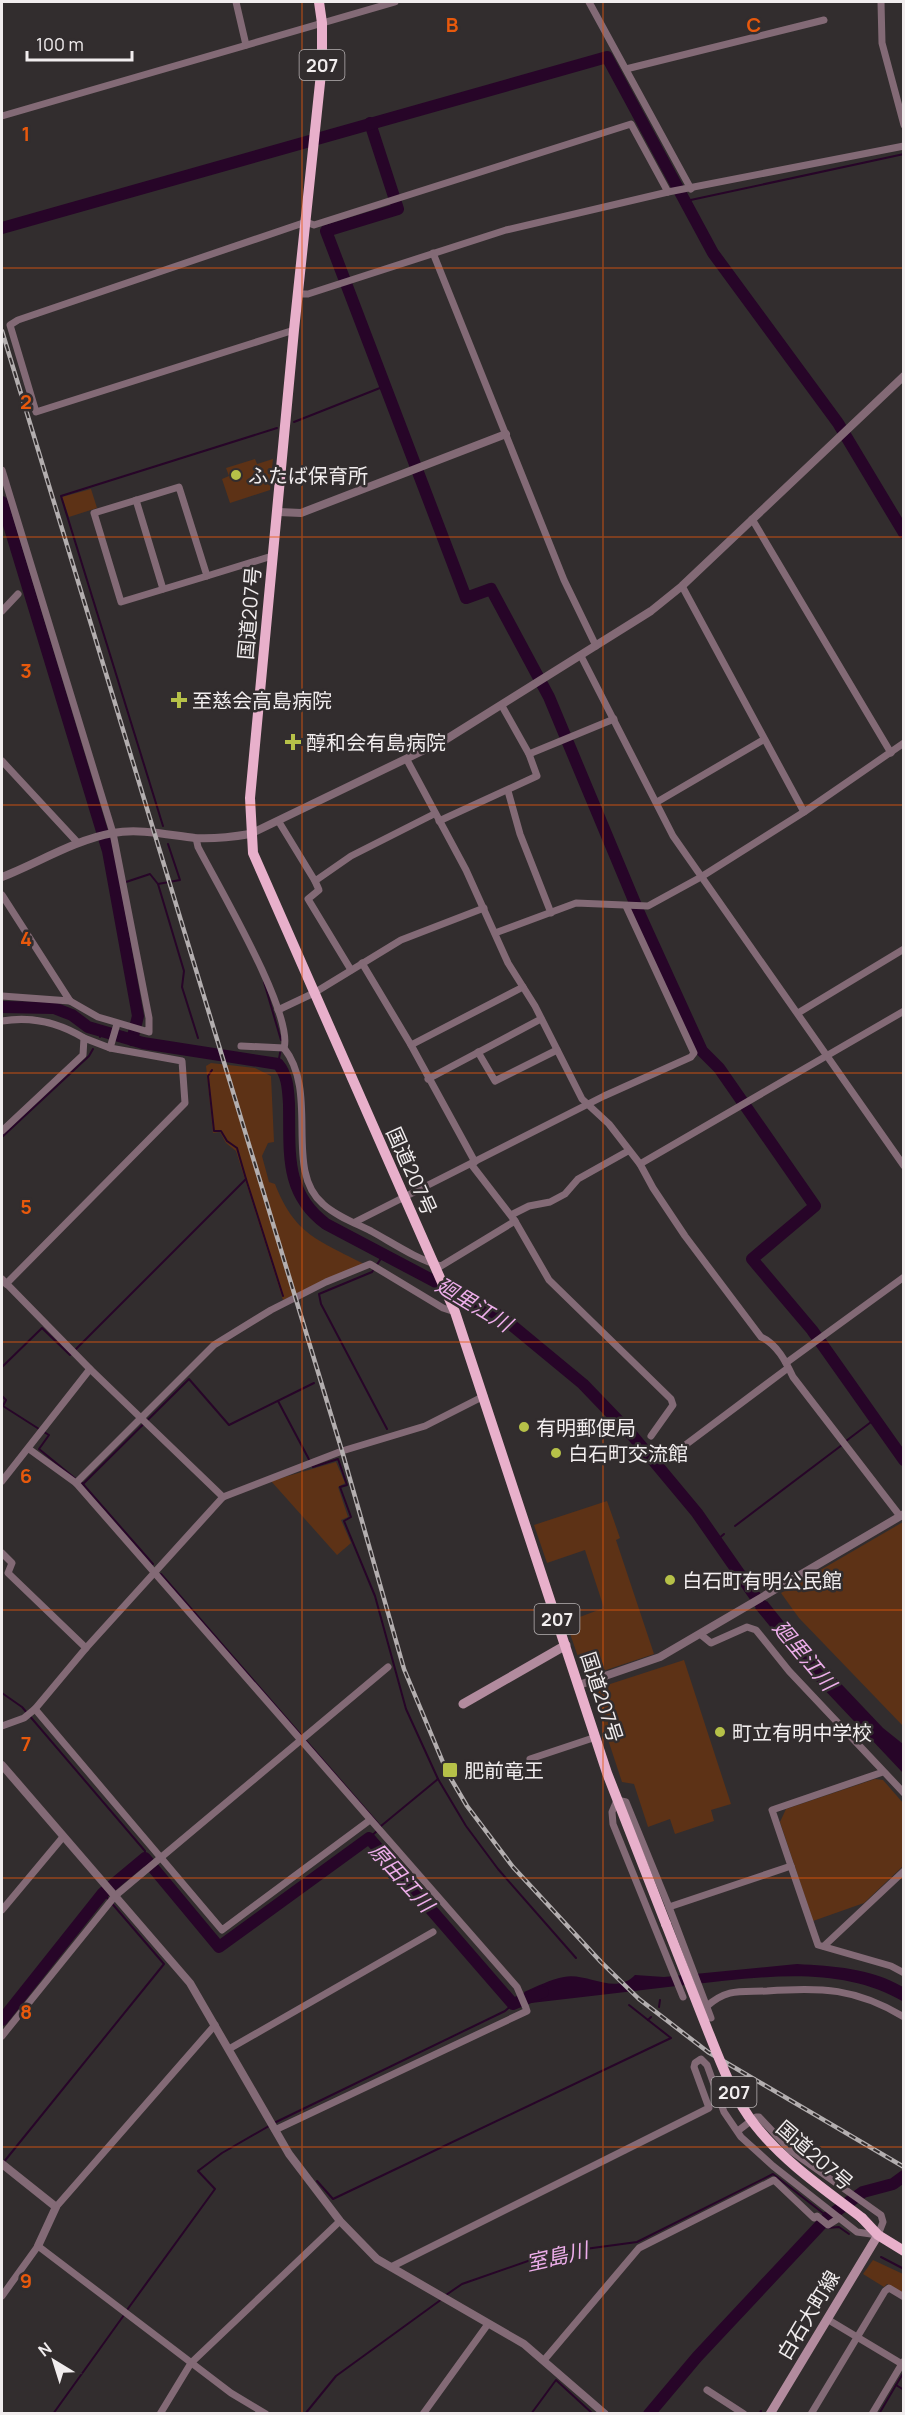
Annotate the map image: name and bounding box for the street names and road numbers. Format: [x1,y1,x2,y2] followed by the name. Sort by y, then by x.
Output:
[300,50,344,80] road number: 207
[231,565,267,661] street label: 国道207号
[381,1123,443,1219] street label: 国道207号
[534,1604,580,1634] road number: 207
[575,1648,629,1746] street label: 国道207号
[712,2077,756,2107] road number: 207
[771,2114,859,2196] street label: 国道207号
[771,2265,845,2365] street label: 白石大町線

